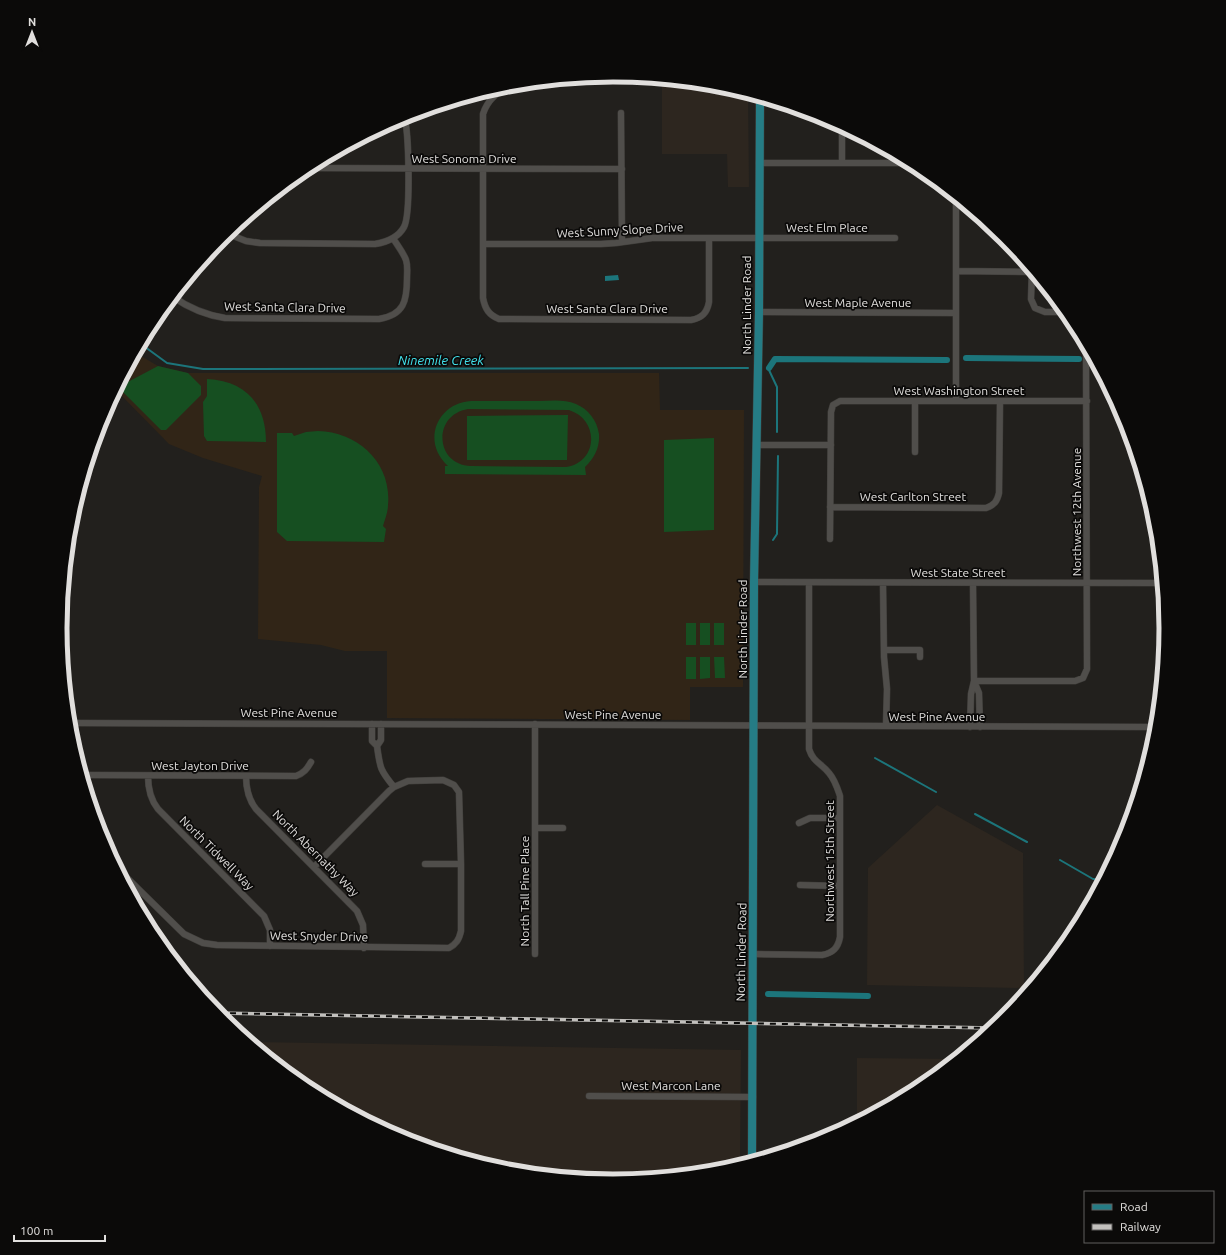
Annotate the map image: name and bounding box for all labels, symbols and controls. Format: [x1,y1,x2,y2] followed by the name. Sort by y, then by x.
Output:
[12,12,52,52] north arrow
[28,16,36,28] text: N
[411,152,517,165] street label: West Sonoma Drive
[556,220,684,240] street label: West Sunny Slope Drive
[786,221,868,234] street label: West Elm Place
[740,256,753,354] street label: North Linder Road
[805,296,911,309] street label: West Maple Avenue
[224,299,346,315] street label: West Santa Clara Drive
[546,302,668,315] street label: West Santa Clara Drive
[398,353,484,367] water label: Ninemile Creek
[894,384,1025,397] street label: West Washington Street
[1070,448,1083,576] street label: Northwest 12th Avenue
[860,490,966,503] street label: West Carlton Street
[911,566,1006,579] street label: West State Street
[736,580,749,678] street label: North Linder Road
[241,706,337,719] street label: West Pine Avenue
[565,708,661,721] street label: West Pine Avenue
[889,710,985,723] street label: West Pine Avenue
[151,759,249,772] street label: West Jayton Drive
[823,800,836,922] street label: Northwest 15th Street
[270,807,362,899] street label: North Abernathy Way
[177,813,257,893] street label: North Tidwell Way
[518,836,531,946] street label: North Tall Pine Place
[734,902,748,1002] street label: North Linder Road
[270,929,368,943] street label: West Snyder Drive
[621,1079,721,1092] street label: West Marcon Lane
[1084,1191,1214,1243] legend
[1120,1200,1148,1213] text: Road
[14,1217,105,1243] scale bar
[1120,1220,1161,1233] text: Railway
[20,1224,53,1237] text: 100 m

